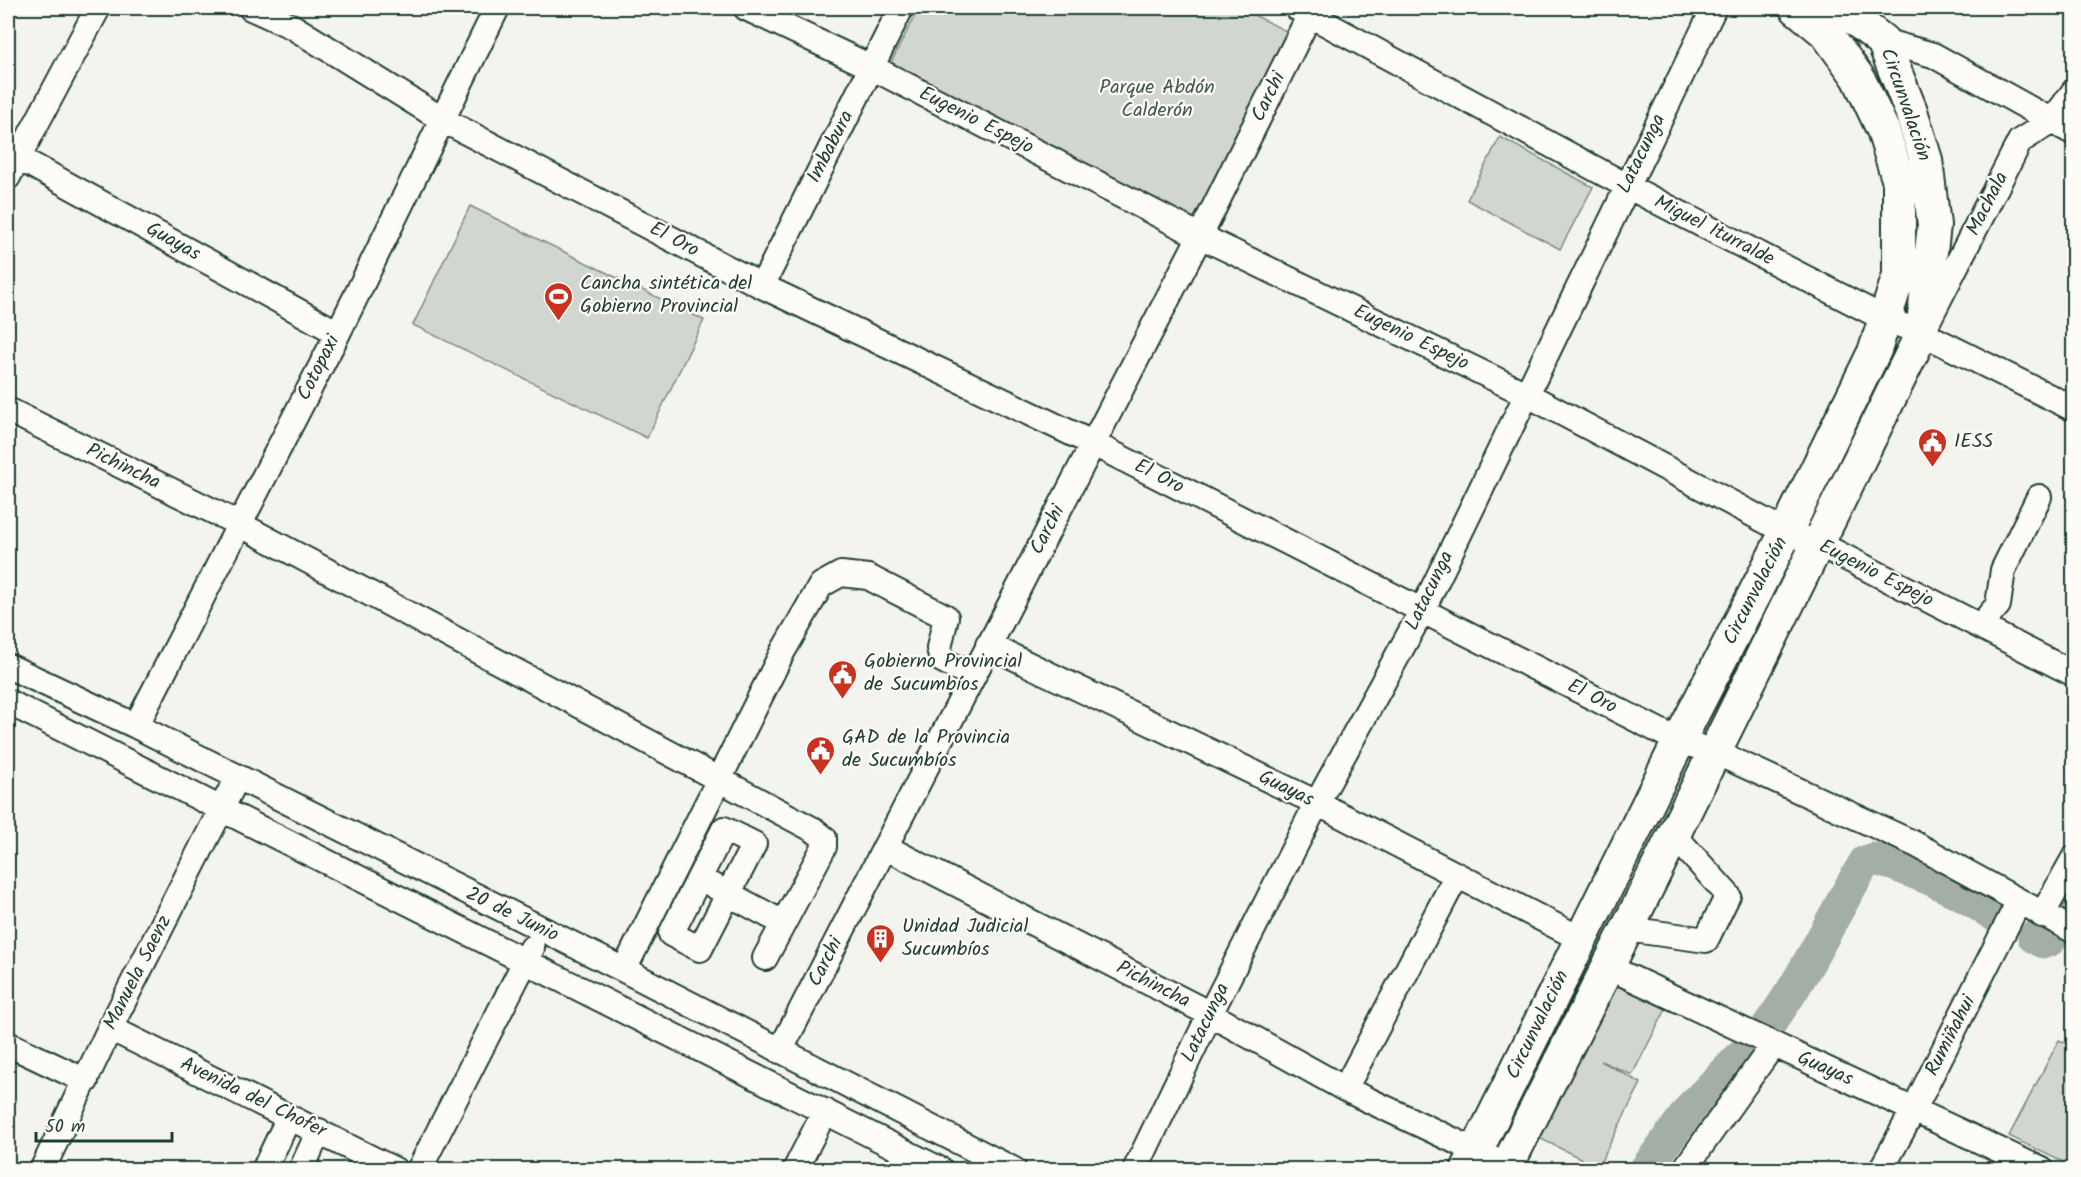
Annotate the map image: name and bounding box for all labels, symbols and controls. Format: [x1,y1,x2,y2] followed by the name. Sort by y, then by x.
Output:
[1871,44,1939,166] street label: Circunvalación
[1243,65,1295,128] street label: Carchi
[1099,72,1215,127] park label: Parque Abdón Calderón
[913,78,1039,164] street label: Eugenio Espejo
[799,105,863,189] street label: Imbabura
[1609,109,1675,199] street label: Latacunga
[1958,166,2018,242] street label: Machala
[1648,187,1780,275] street label: Miguel Iturralde
[140,214,207,270] street label: Guayas
[643,214,705,266] street label: El Oro
[580,268,752,323] place label: Cancha sintética del Gobierno Provincial
[543,280,575,322] sports icon: Cancha sintética del Gobierno Provincial
[1348,296,1474,380] street label: Eugenio Espejo
[289,328,350,406] street label: Cotopaxi
[1917,426,1949,468] public building icon: IESS
[1954,426,1994,458] place label: IESS
[80,435,166,499] street label: Pichincha
[1128,451,1190,503] street label: El Oro
[1022,498,1075,561] street label: Carchi
[1715,531,1797,651] street label: Circunvalación
[1813,531,1939,617] street label: Eugenio Espejo
[1397,546,1463,636] street label: Latacunga
[864,646,1022,701] place label: Gobierno Provincial de Sucumbíos
[827,658,859,700] public building icon: Gobierno Provincial de Sucumbíos
[1561,671,1623,723] street label: El Oro
[842,722,1010,777] place label: GAD de la Provincia de Sucumbíos
[805,734,837,776] public building icon: GAD de la Provincia de Sucumbíos
[1253,762,1320,816] street label: Guayas
[460,879,564,951] street label: 20 de Junio
[95,910,181,1036] street label: Manuela Saenz
[902,911,1028,966] place label: Unidad Judicial Sucumbíos
[865,922,897,964] building icon: Unidad Judicial Sucumbíos
[800,930,853,993] street label: Carchi
[1110,953,1196,1017] street label: Pichincha
[1498,965,1578,1085] street label: Circunvalación
[1173,978,1239,1068] street label: Latacunga
[1917,989,1986,1082] street label: Rumiñahui
[1792,1042,1859,1096] street label: Guayas
[174,1049,333,1148] street label: Avenida del Chofer
[36,1105,172,1143] scale bar
[45,1113,85,1142] text: 50 m

